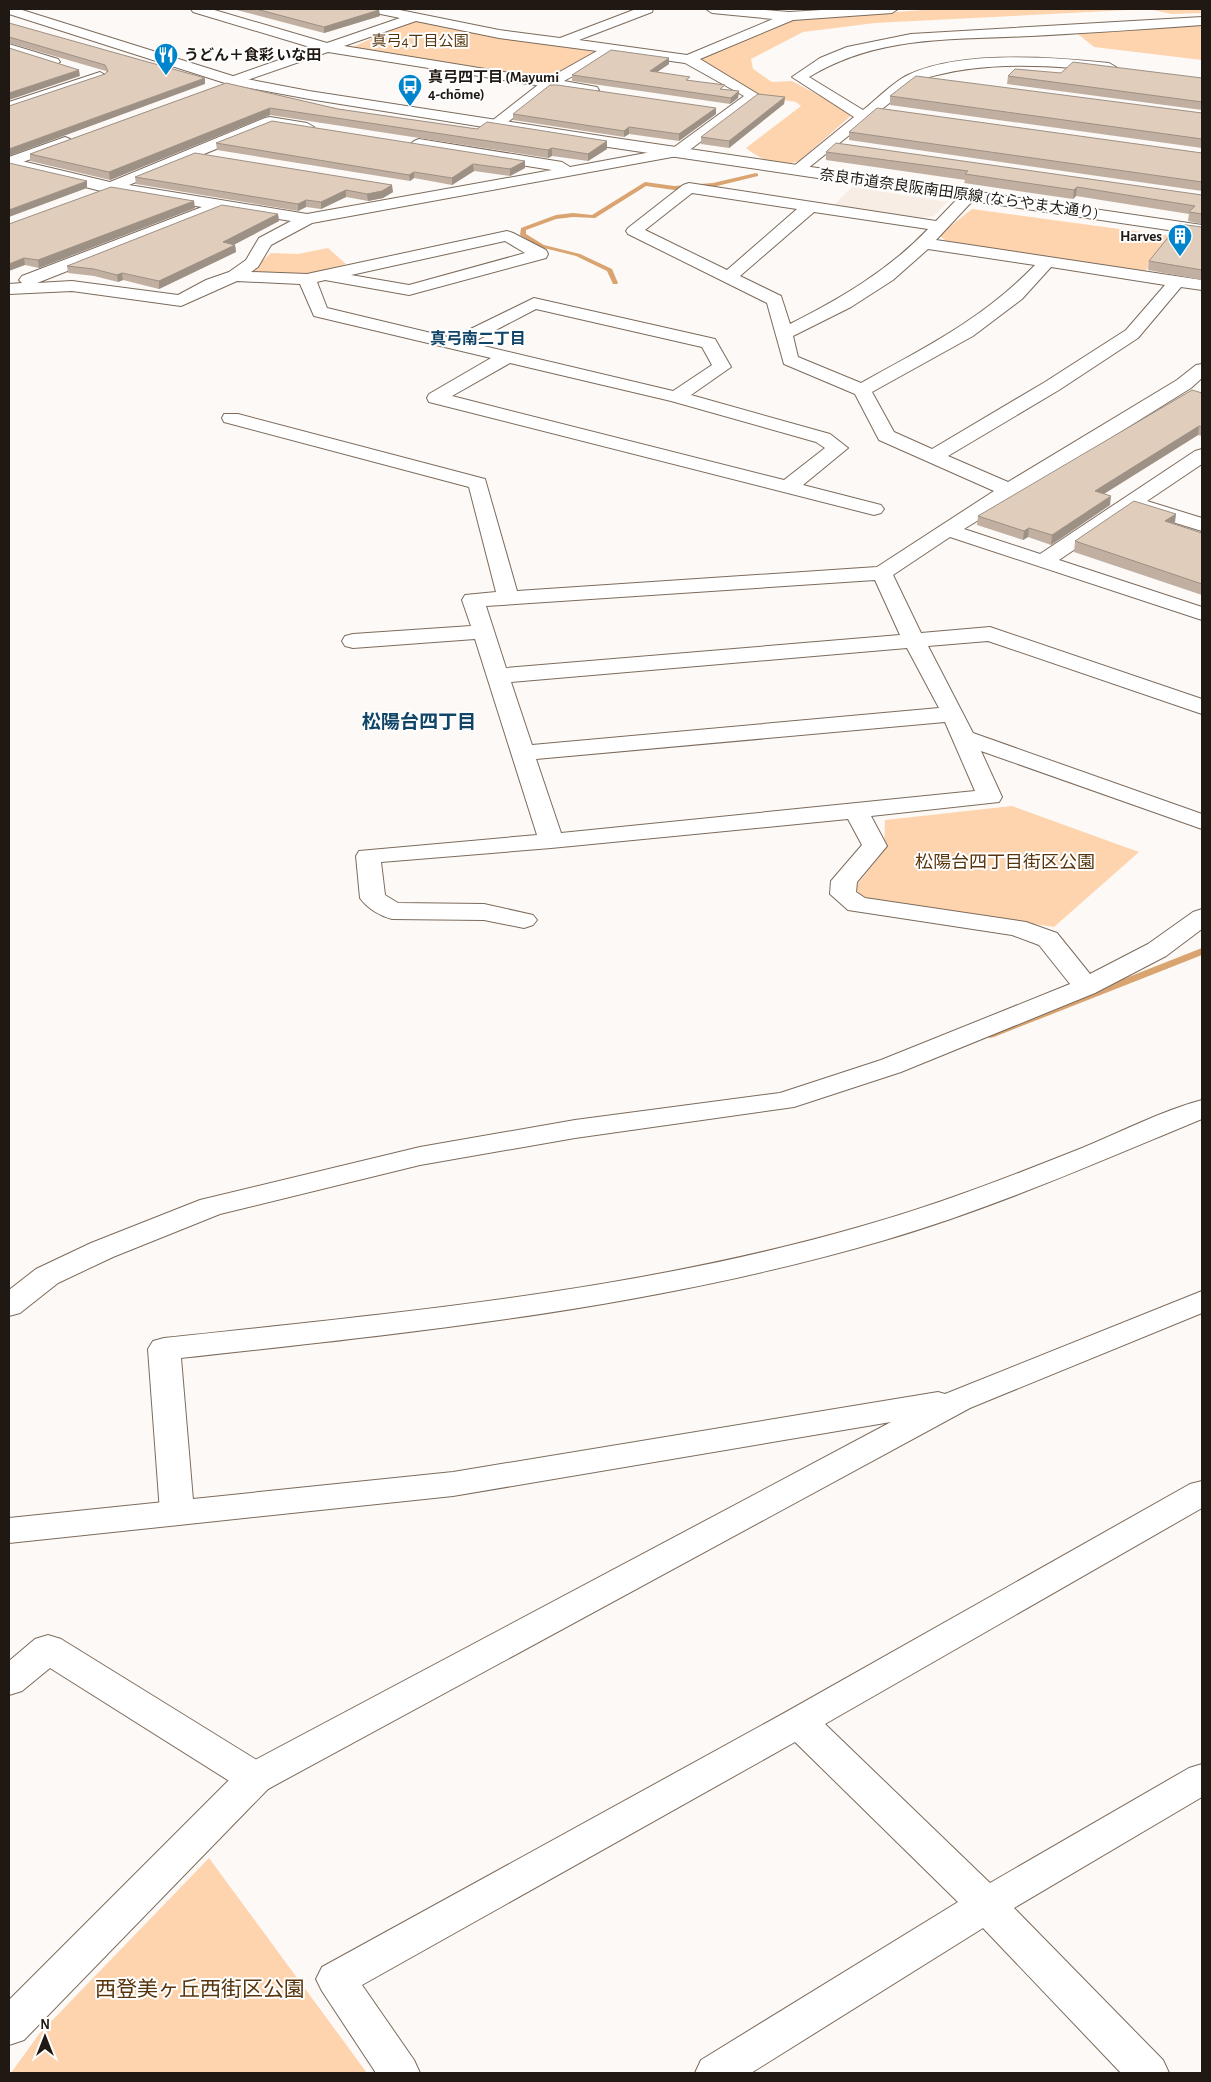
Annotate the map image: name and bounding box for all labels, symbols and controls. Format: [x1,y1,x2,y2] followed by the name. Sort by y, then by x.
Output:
[371,33,469,49] park label: 真弓4丁目公園
[153,42,179,76] restaurant icon: うどん＋食彩 いな田
[184,47,321,63] place label: うどん＋食彩 いな田
[428,69,559,102] place label: 真弓四丁目 (Mayumi 4-chōme)
[397,73,423,107] bus stop icon: 真弓四丁目 (Mayumi 4-chōme)
[819,166,1100,221] street label: 奈良市道奈良阪南田原線 (ならやま大通り)
[1167,223,1193,257] building icon: Harves
[1120,229,1162,244] place label: Harves
[430,330,526,347] district label: 真弓南二丁目
[362,711,476,732] district label: 松陽台四丁目
[915,852,1095,872] park label: 松陽台四丁目街区公園
[95,1978,305,2000] park label: 西登美ヶ丘西街区公園
[20,2012,70,2062] north arrow
[40,2018,50,2032] text: N

